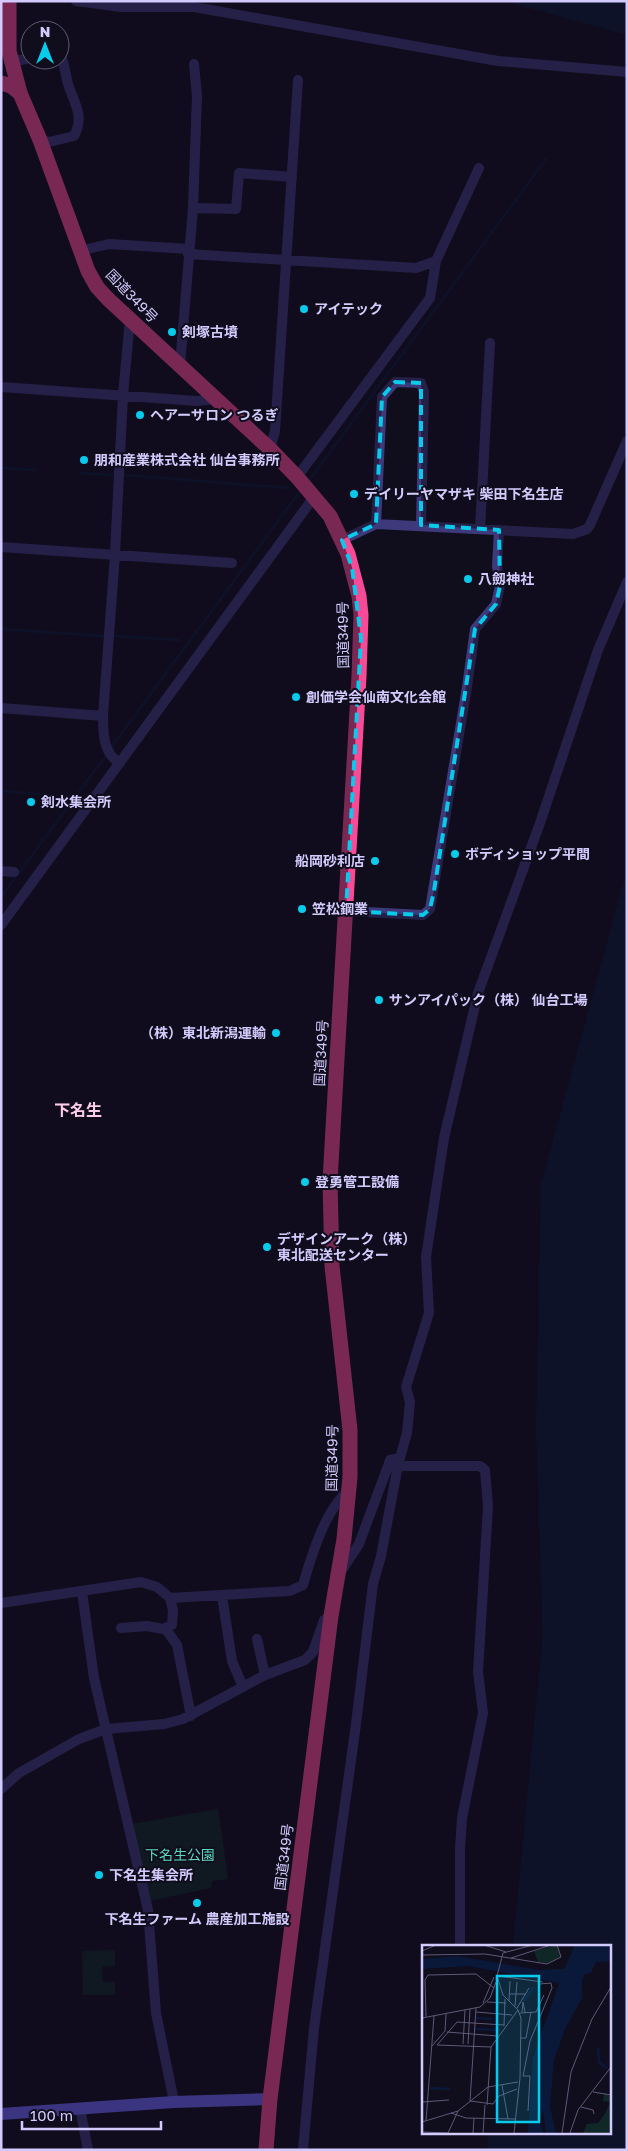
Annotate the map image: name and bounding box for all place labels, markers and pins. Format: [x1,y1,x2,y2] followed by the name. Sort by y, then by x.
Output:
[314,300,383,317] place label: アイテック
[298,303,310,315] marker: アイテック
[182,323,238,340] place label: 剣塚古墳
[166,326,178,338] marker: 剣塚古墳
[150,406,278,423] place label: ヘアーサロン つるぎ
[134,409,146,421] marker: ヘアーサロン つるぎ
[94,451,280,468] place label: 朋和産業株式会社 仙台事務所
[78,454,90,466] marker: 朋和産業株式会社 仙台事務所
[364,485,564,502] place label: デイリーヤマザキ 柴田下名生店
[348,488,360,500] marker: デイリーヤマザキ 柴田下名生店
[478,570,534,587] place label: 八劔神社
[462,573,474,585] marker: 八劔神社
[306,688,446,705] place label: 創価学会仙南文化会館
[290,691,302,703] marker: 創価学会仙南文化会館
[41,793,111,810] place label: 剣水集会所
[25,796,37,808] marker: 剣水集会所
[465,845,590,862] place label: ボディショップ平間
[449,848,461,860] marker: ボディショップ平間
[295,852,365,869] place label: 船岡砂利店
[369,855,381,867] marker: 船岡砂利店
[312,900,368,917] place label: 笠松鋼業
[296,903,308,915] marker: 笠松鋼業
[389,991,588,1008] place label: サンアイパック（株） 仙台工場
[373,994,385,1006] marker: サンアイパック（株） 仙台工場
[140,1024,266,1041] place label: （株）東北新潟運輸
[270,1027,282,1039] marker: （株）東北新潟運輸
[315,1173,399,1190] place label: 登勇管工設備
[299,1176,311,1188] marker: 登勇管工設備
[277,1230,416,1263] place label: デザインアーク（株） 東北配送センター
[261,1241,273,1253] marker: デザインアーク（株） 東北配送センター
[109,1866,193,1883] place label: 下名生集会所
[93,1869,105,1881] marker: 下名生集会所
[191,1897,203,1909] marker: 下名生ファーム 農産加工施設
[104,1910,290,1927] place label: 下名生ファーム 農産加工施設

